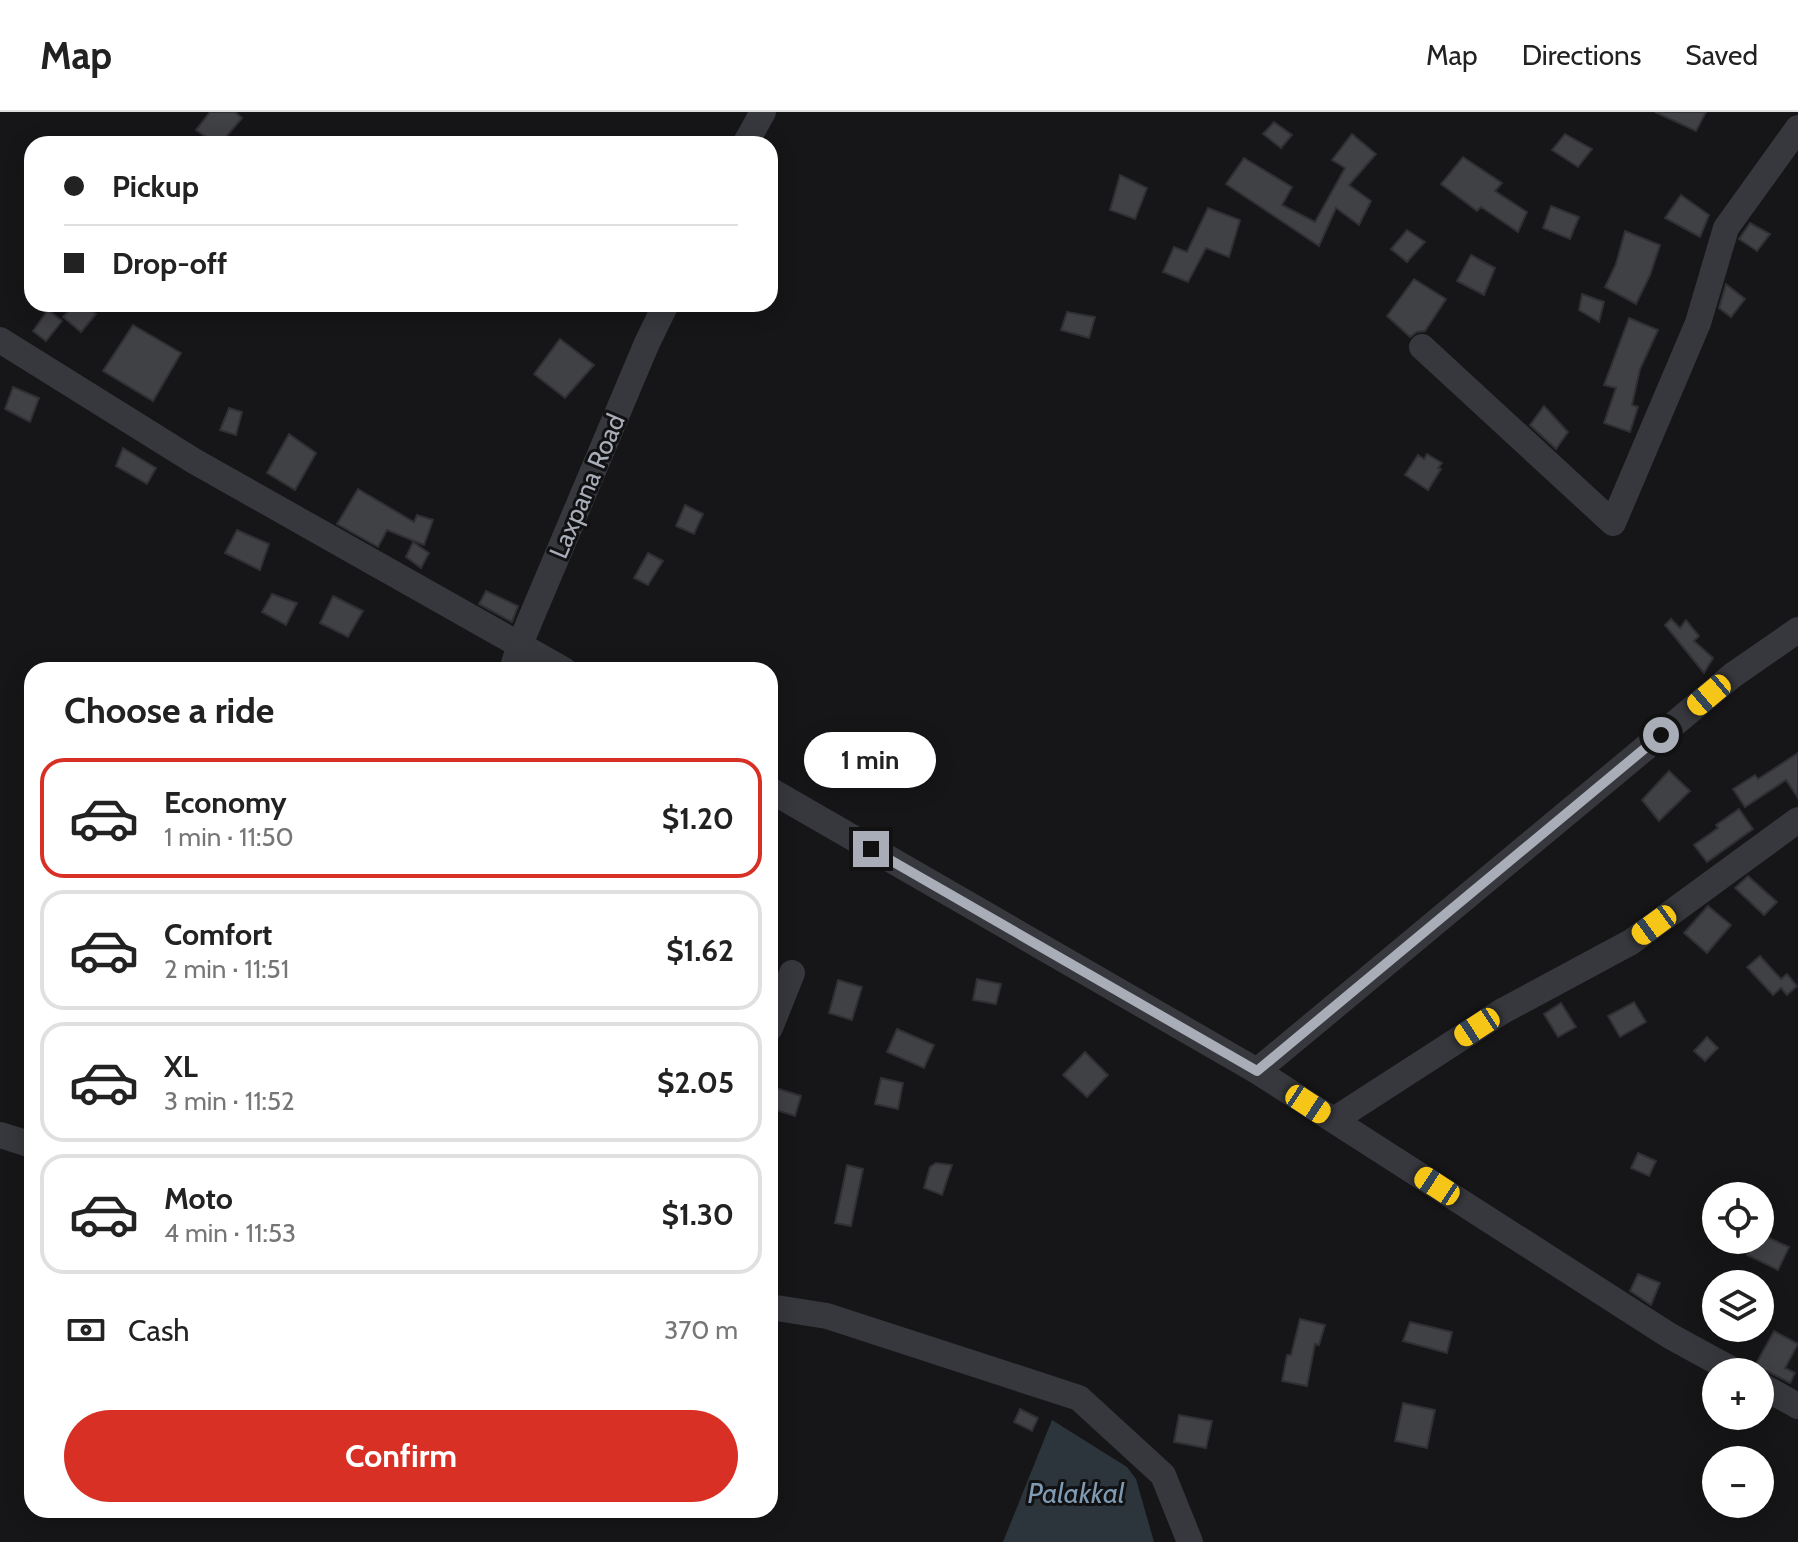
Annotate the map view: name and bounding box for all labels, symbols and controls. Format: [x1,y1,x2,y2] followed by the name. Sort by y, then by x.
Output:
[40,32,112,79] text: Map
[1426,38,1478,72] text: Map
[1522,38,1641,72] text: Directions
[1685,38,1758,72] text: Saved
[112,168,199,205] text: Pickup
[112,245,227,282] text: Drop-off
[542,409,632,563] street label: Laxpana Road
[1683,670,1735,720] car
[64,688,274,732] text: Choose a ride
[1643,717,1679,753] route start
[805,733,937,789] callout: 1 min
[841,744,899,776] text: 1 min
[68,782,140,854] icon: car
[164,784,287,821] text: Economy
[662,800,734,837] text: $1.20
[164,821,294,853] text: 1 min · 11:50
[853,831,889,867] route end
[1628,901,1680,949] car
[68,914,140,986] icon: car
[164,916,272,953] text: Comfort
[666,932,734,969] text: $1.62
[164,953,289,985] text: 2 min · 11:51
[1450,1004,1504,1050] car
[68,1046,140,1118] icon: car
[164,1048,198,1085] text: XL
[657,1064,734,1101] text: $2.05
[1281,1081,1335,1127] car
[164,1085,295,1117] text: 3 min · 11:52
[1410,1163,1464,1209] car
[68,1178,140,1250] icon: car
[164,1180,233,1217] text: Moto
[1702,1182,1774,1518] map controls
[1702,1182,1774,1254] button: locate
[662,1196,734,1233] text: $1.30
[164,1217,296,1249] text: 4 min · 11:53
[1702,1270,1774,1342] button: layers
[64,1308,108,1352] icon: cash
[128,1312,190,1349] text: Cash
[664,1314,738,1346] text: 370 m
[1702,1358,1774,1430] button: +
[64,1410,738,1502] button: Confirm
[1702,1446,1774,1518] button: −
[1028,1476,1125,1510] water label: Palakkal

